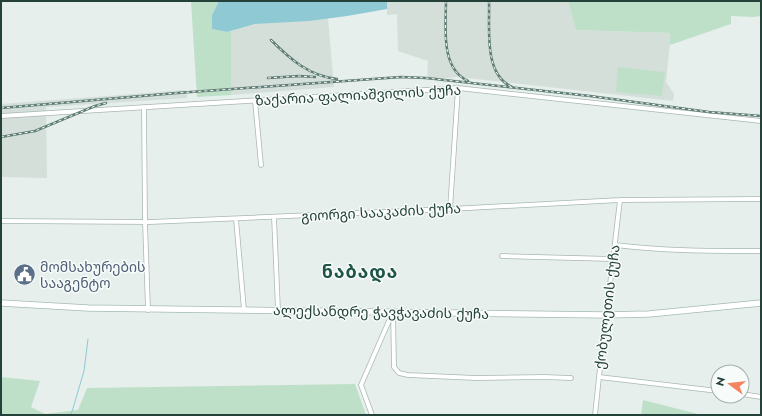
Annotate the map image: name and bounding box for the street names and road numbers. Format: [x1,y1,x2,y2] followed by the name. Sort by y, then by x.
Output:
[254,80,462,110] street label: ზაქარია ფალიაშვილის ქუჩა
[301,198,461,226] street label: გიორგი სააკაძის ქუჩა
[589,244,625,370] street label: ქობულეთის ქუჩა
[273,300,489,324] street label: ალექსანდრე ჭავჭავაძის ქუჩა

